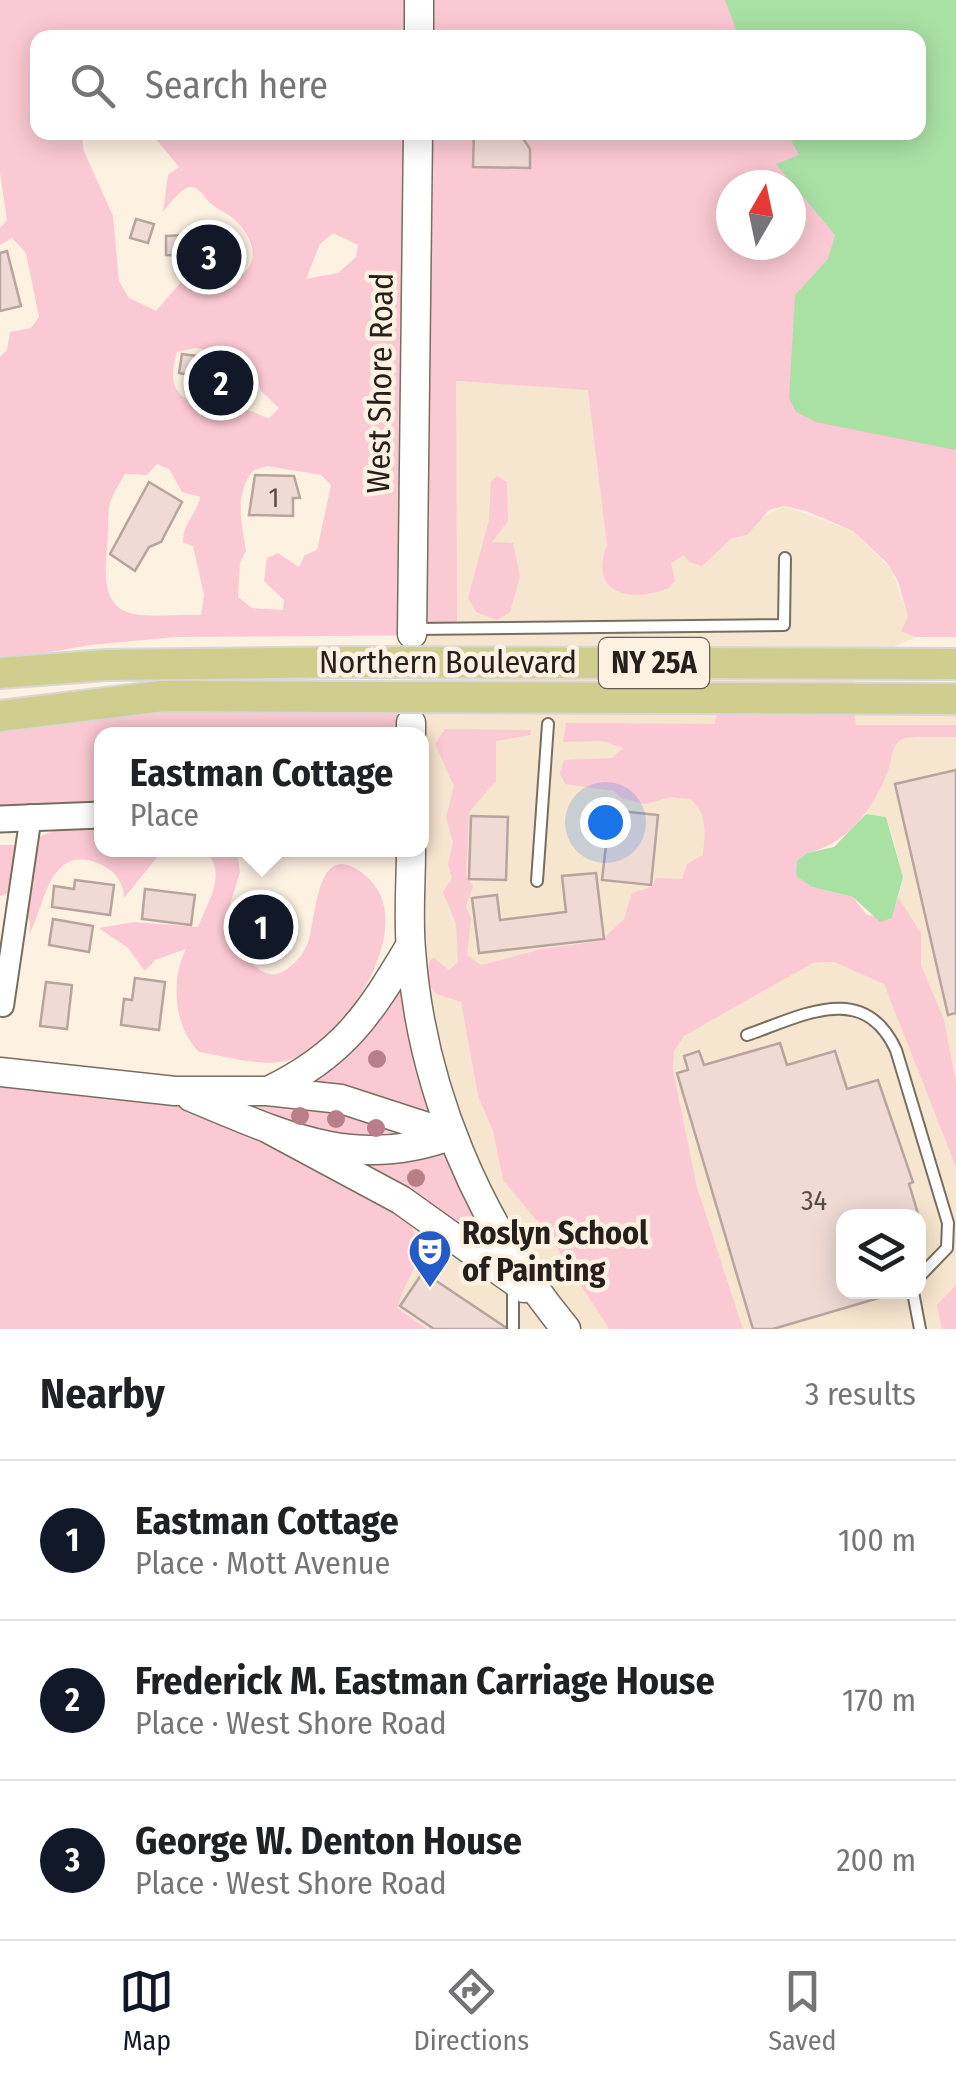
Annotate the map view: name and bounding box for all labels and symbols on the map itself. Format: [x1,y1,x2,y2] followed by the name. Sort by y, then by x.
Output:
[716,170,806,260] north arrow
[176,220,242,294] pin: 3
[359,272,401,494] street label: West Shore Road
[188,346,254,420] pin: 2
[269,481,279,514] house number: 1
[599,638,709,688] road number: NY 25A
[319,643,577,681] street label: Northern Boulevard
[580,797,631,848] your location
[228,890,294,964] pin: 1
[801,1184,827,1217] house number: 34
[462,1214,648,1289] place label: Roslyn School of Painting
[407,1228,453,1289] theatre icon: Roslyn School of Painting

